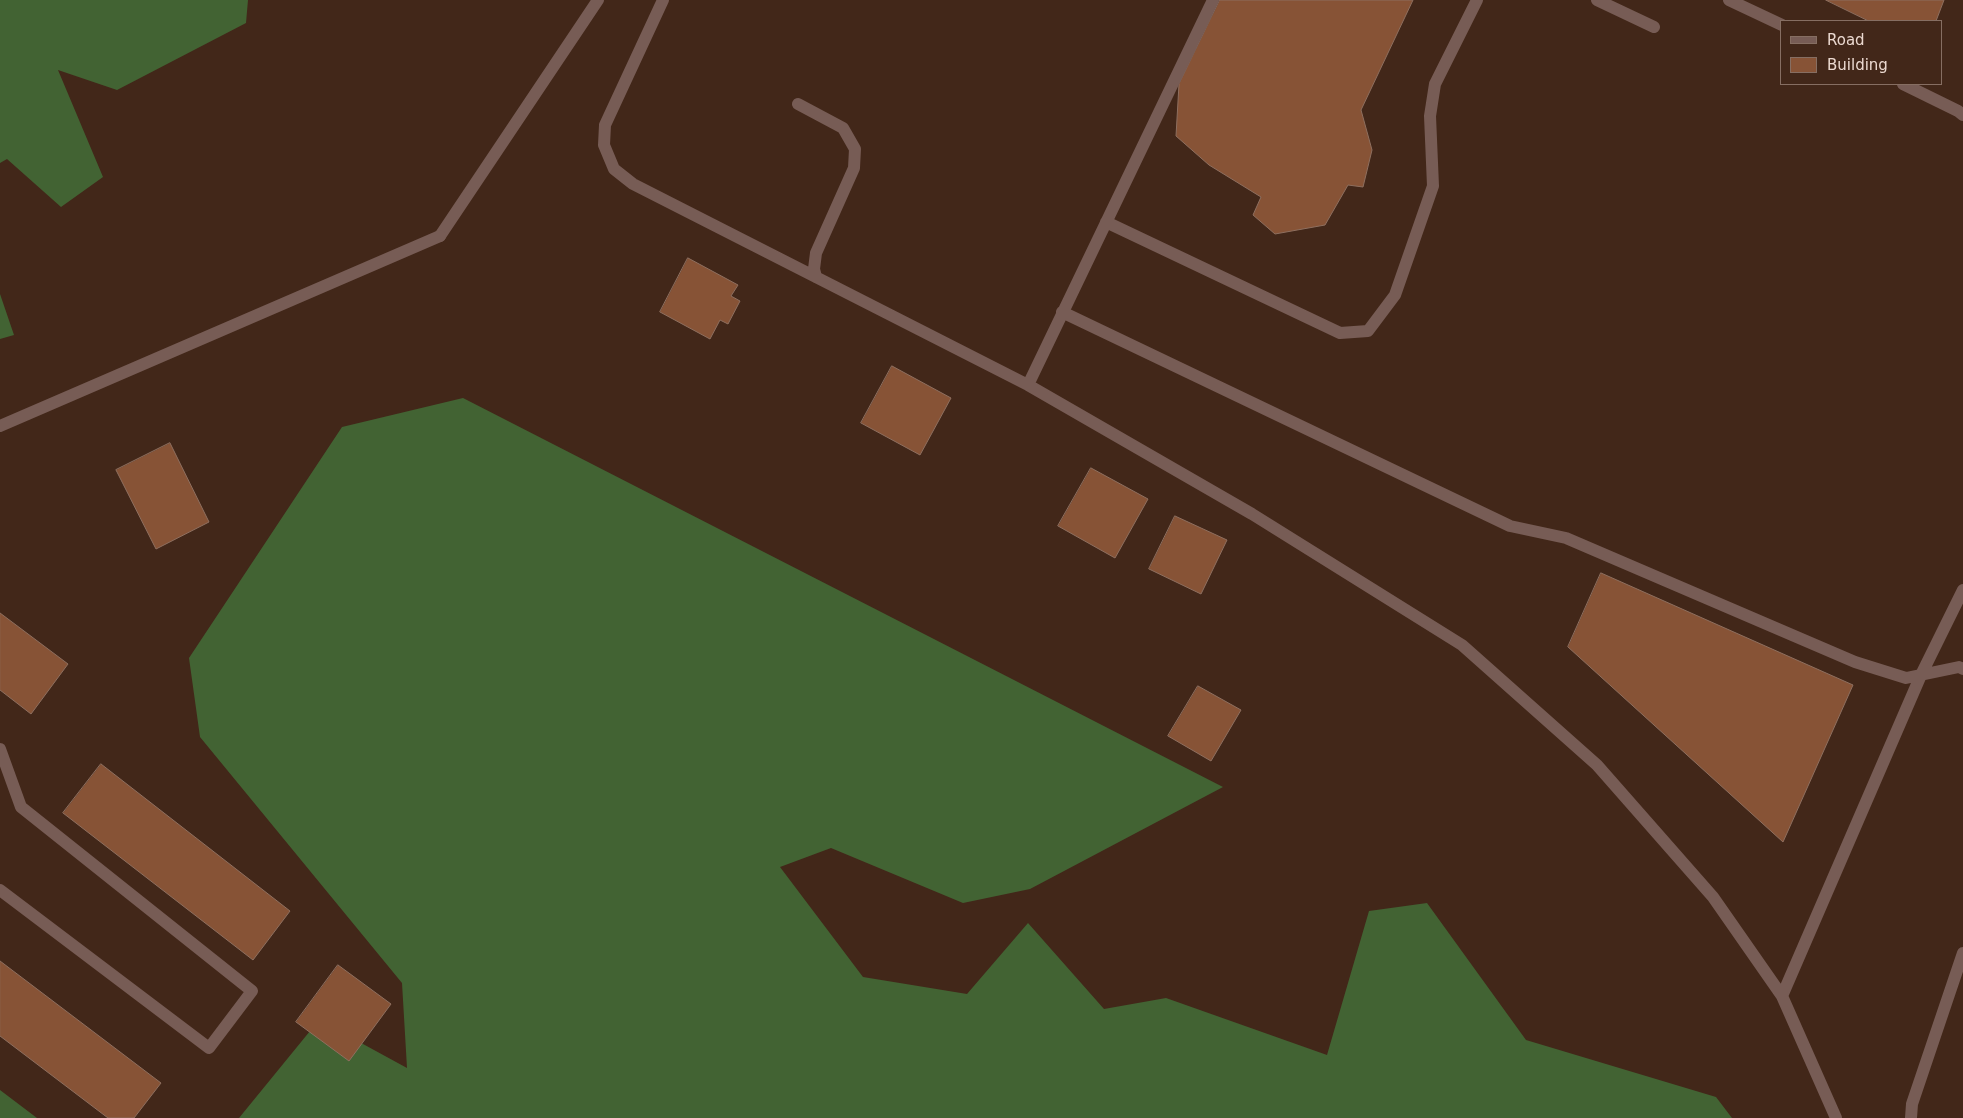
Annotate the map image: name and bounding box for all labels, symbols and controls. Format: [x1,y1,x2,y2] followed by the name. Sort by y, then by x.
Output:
[1780,20,1943,85] legend
[1827,31,1865,49] text: Road
[1827,56,1888,74] text: Building

